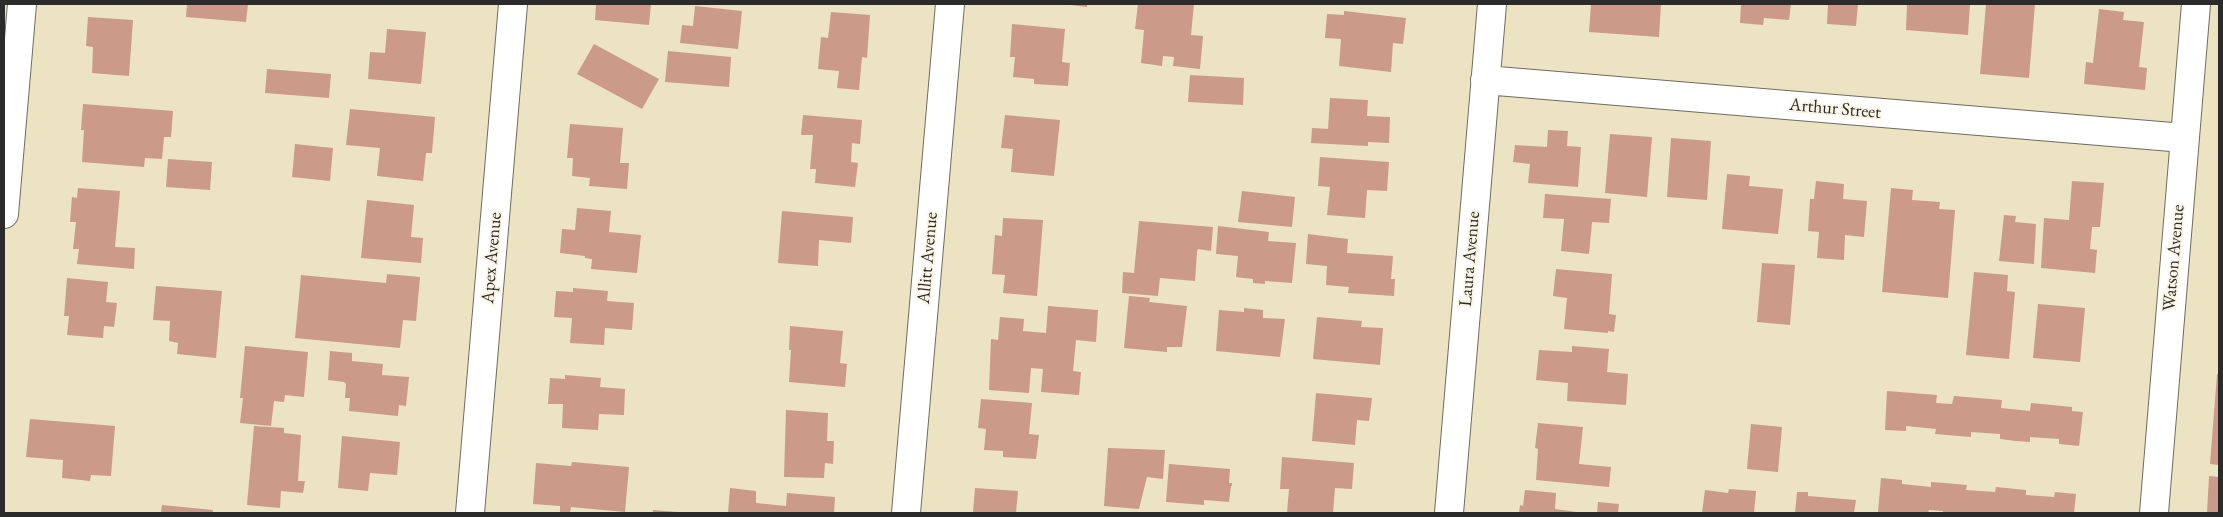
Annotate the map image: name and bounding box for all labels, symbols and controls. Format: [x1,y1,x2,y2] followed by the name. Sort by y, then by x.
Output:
[1788,94,1882,124] street label: Arthur Street
[2159,204,2189,312] street label: Watson Avenue
[1455,210,1485,308] street label: Laura Avenue
[477,211,507,305] street label: Apex Avenue
[913,211,943,305] street label: Allitt Avenue

